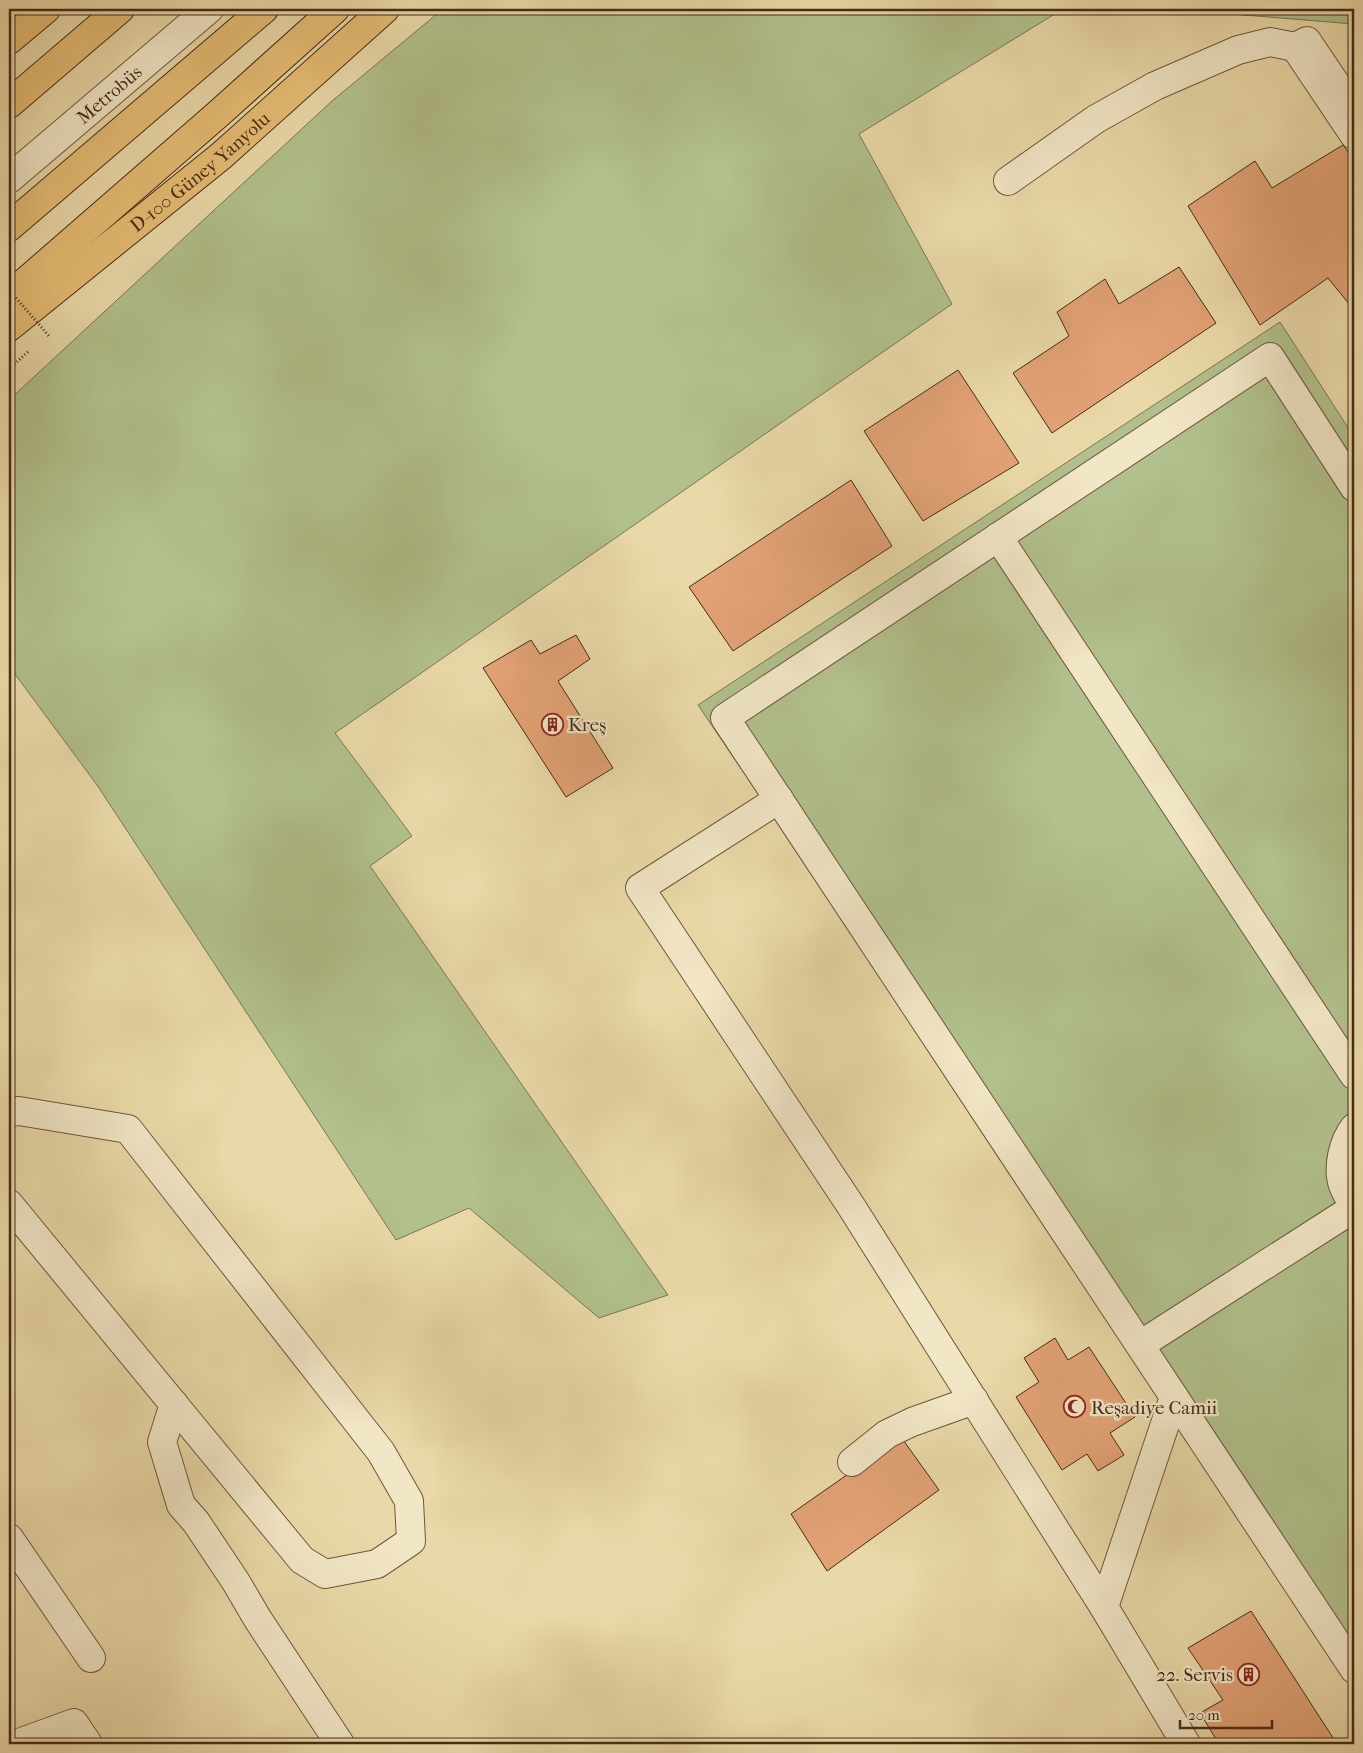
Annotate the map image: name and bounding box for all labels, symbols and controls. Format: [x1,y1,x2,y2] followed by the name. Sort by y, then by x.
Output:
[72,61,146,129] street label: Metrobüs
[126,107,275,237] street label: D-100 Güney Yanyolu
[540,712,564,736] building icon: Kreş
[568,714,606,736] place label: Kreş
[1063,1395,1087,1419] mosque icon: Reşadiye Camii
[1091,1397,1218,1419] place label: Reşadiye Camii
[1237,1662,1261,1686] building icon: 22. Servis
[1156,1664,1233,1686] place label: 22. Servis
[1180,1698,1273,1730] scale bar
[1188,1706,1220,1724] text: 20 m

